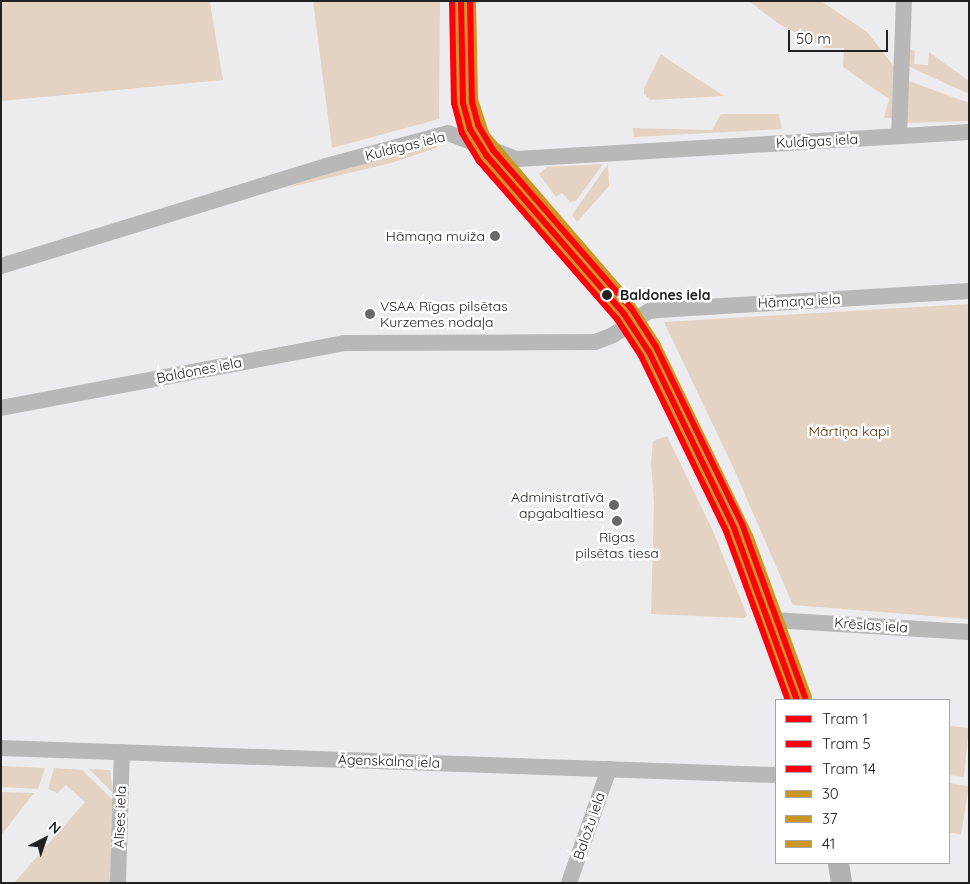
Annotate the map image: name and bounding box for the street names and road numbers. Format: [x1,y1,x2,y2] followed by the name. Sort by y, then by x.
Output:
[363,128,447,164] street label: Kuldīgas iela
[776,130,858,152] street label: Kuldīgas iela
[757,290,841,312] street label: Hāmaņa iela
[155,353,243,387] street label: Baldones iela
[834,614,908,636] street label: Krēslas iela
[338,751,440,771] street label: Āgenskalna iela
[111,785,129,849] street label: Alīses iela
[570,790,608,862] street label: Baložu iela

